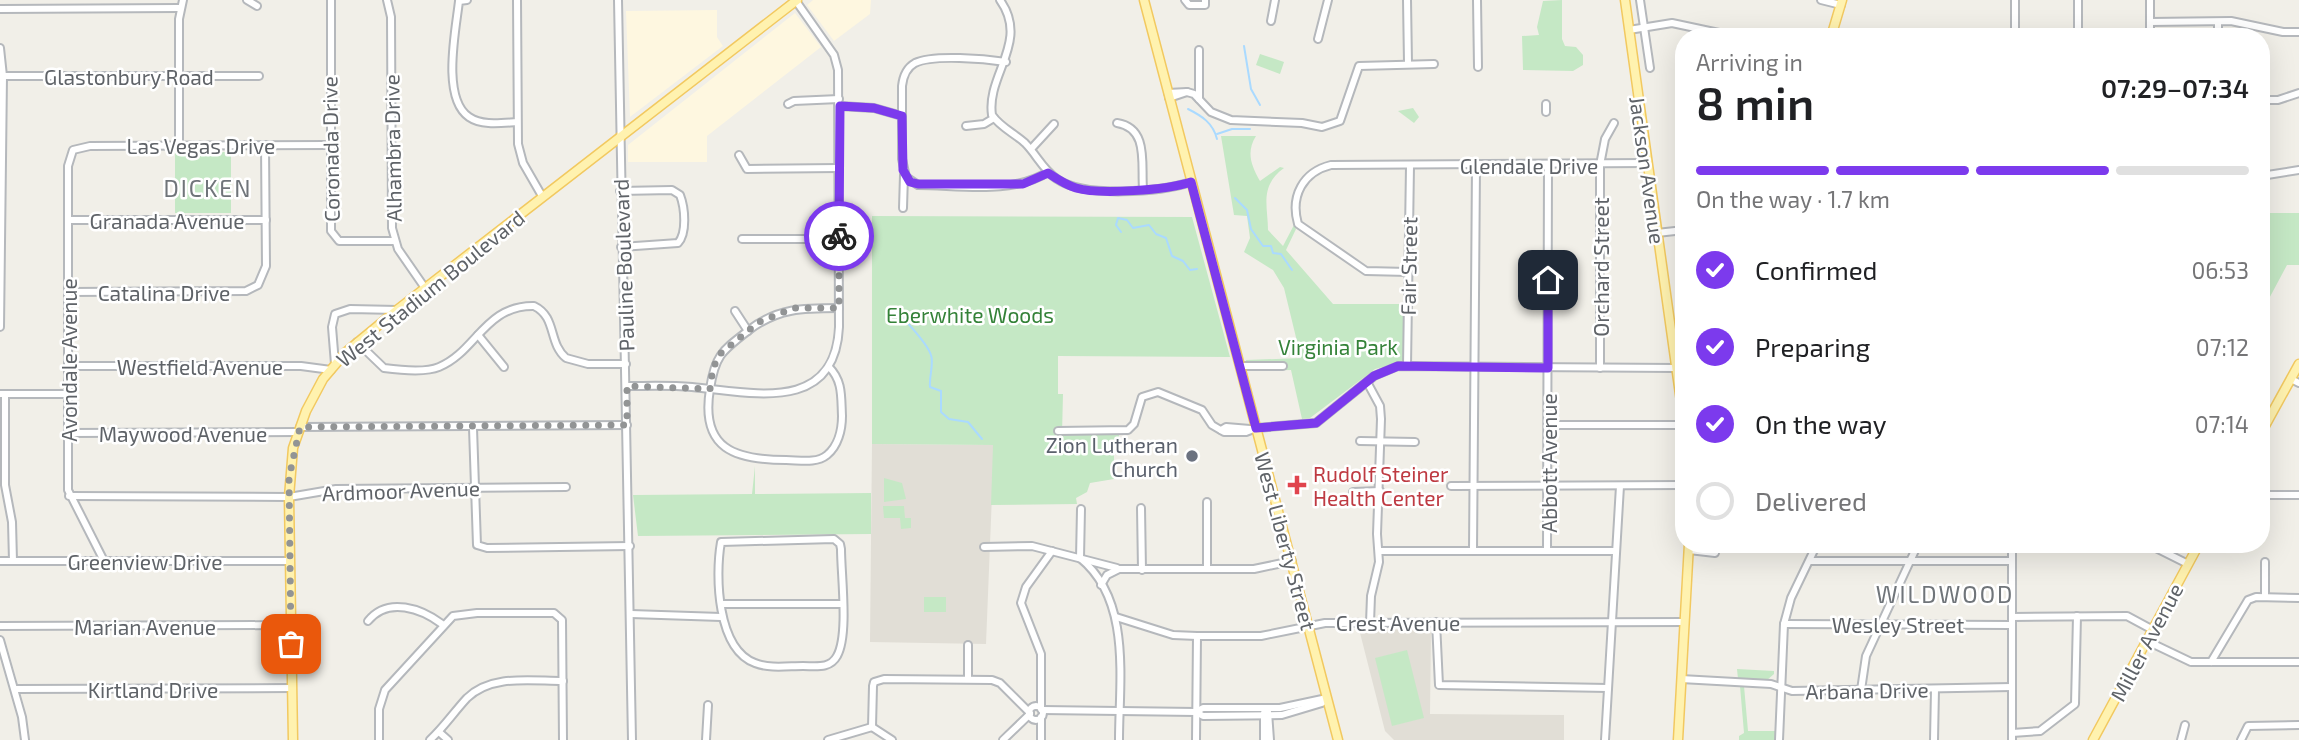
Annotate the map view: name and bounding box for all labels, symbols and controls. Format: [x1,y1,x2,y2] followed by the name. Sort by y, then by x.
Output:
[1696,48,1803,76] text: Arriving in
[44,64,214,89] street label: Glastonbury Road
[2101,72,2249,103] text: 07:29–07:34
[378,74,406,222] street label: Alhambra Drive
[1696,74,1814,129] text: 8 min
[316,76,344,222] street label: Coronada Drive
[1625,94,1671,246] street label: Jackson Avenue
[127,133,275,158] street label: Las Vegas Drive
[1460,153,1598,178] street label: Glendale Drive
[164,174,252,202] district label: DICKEN
[607,178,639,352] street label: Pauline Boulevard
[1696,185,1890,213] text: On the way · 1.7 km
[1588,197,1613,337] street label: Orchard Street
[804,201,874,271] courier
[331,204,529,372] street label: West Stadium Boulevard
[90,208,244,233] street label: Granada Avenue
[1395,216,1421,316] street label: Fair Street
[820,217,858,255] icon: bike
[1518,250,1578,310] pin
[1696,251,1734,289] icon: check
[1755,254,1878,285] text: Confirmed
[2191,256,2249,284] text: 06:53
[1529,261,1567,299] icon: home
[56,278,81,442] street label: Avondale Avenue
[98,280,230,305] street label: Catalina Drive
[886,302,1054,327] park label: Eberwhite Woods
[1696,328,1734,366] icon: check
[1755,331,1870,362] text: Preparing
[2196,333,2249,361] text: 07:12
[1278,334,1398,359] park label: Virginia Park
[117,354,283,379] street label: Westfield Avenue
[1536,393,1561,533] street label: Abbott Avenue
[1696,405,1734,443] icon: check
[1755,408,1886,439] text: On the way
[2195,410,2249,438] text: 07:14
[99,421,267,446] street label: Maywood Avenue
[1046,432,1178,481] place label: Zion Lutheran Church
[1184,448,1200,464] marker: Zion Lutheran Church
[1250,449,1322,633] street label: West Liberty Street
[1313,461,1449,510] place label: Rudolf Steiner Health Center
[322,475,480,505] street label: Ardmoor Avenue
[1287,475,1307,495] marker: Rudolf Steiner Health Center
[1755,485,1867,516] text: Delivered
[67,549,223,574] street label: Greenview Drive
[2104,579,2188,705] street label: Miller Avenue
[1876,580,2014,608] district label: WILDWOOD
[1336,610,1460,635] street label: Crest Avenue
[1832,612,1964,637] street label: Wesley Street
[74,614,216,639] street label: Marian Avenue
[261,614,321,674] pin
[272,625,310,663] icon: bag
[1805,676,1929,704] street label: Arbana Drive
[88,677,218,702] street label: Kirtland Drive

